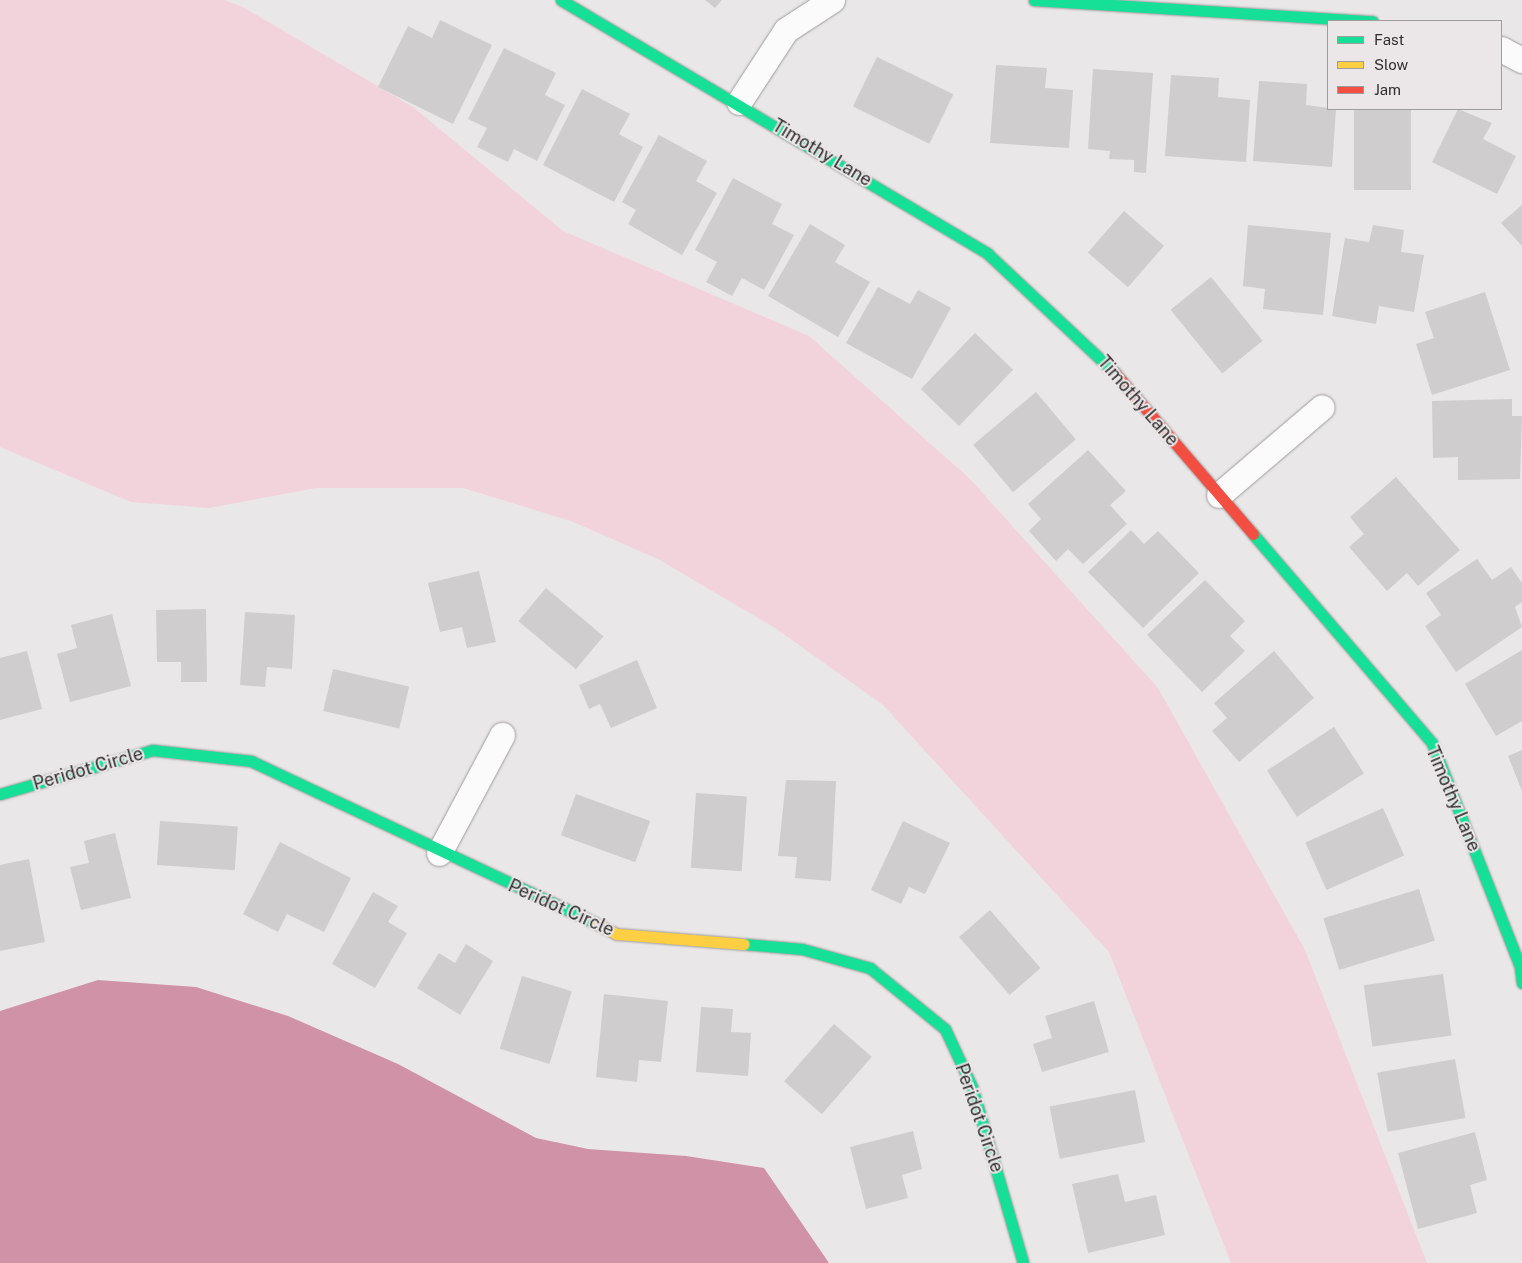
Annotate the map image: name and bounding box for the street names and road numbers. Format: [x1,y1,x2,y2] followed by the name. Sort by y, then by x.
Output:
[768,115,876,191] street label: Timothy Lane
[1093,352,1183,450] street label: Timothy Lane
[30,743,146,795] street label: Peridot Circle
[1421,743,1485,855] street label: Timothy Lane
[505,875,617,941] street label: Peridot Circle
[950,1061,1008,1175] street label: Peridot Circle

